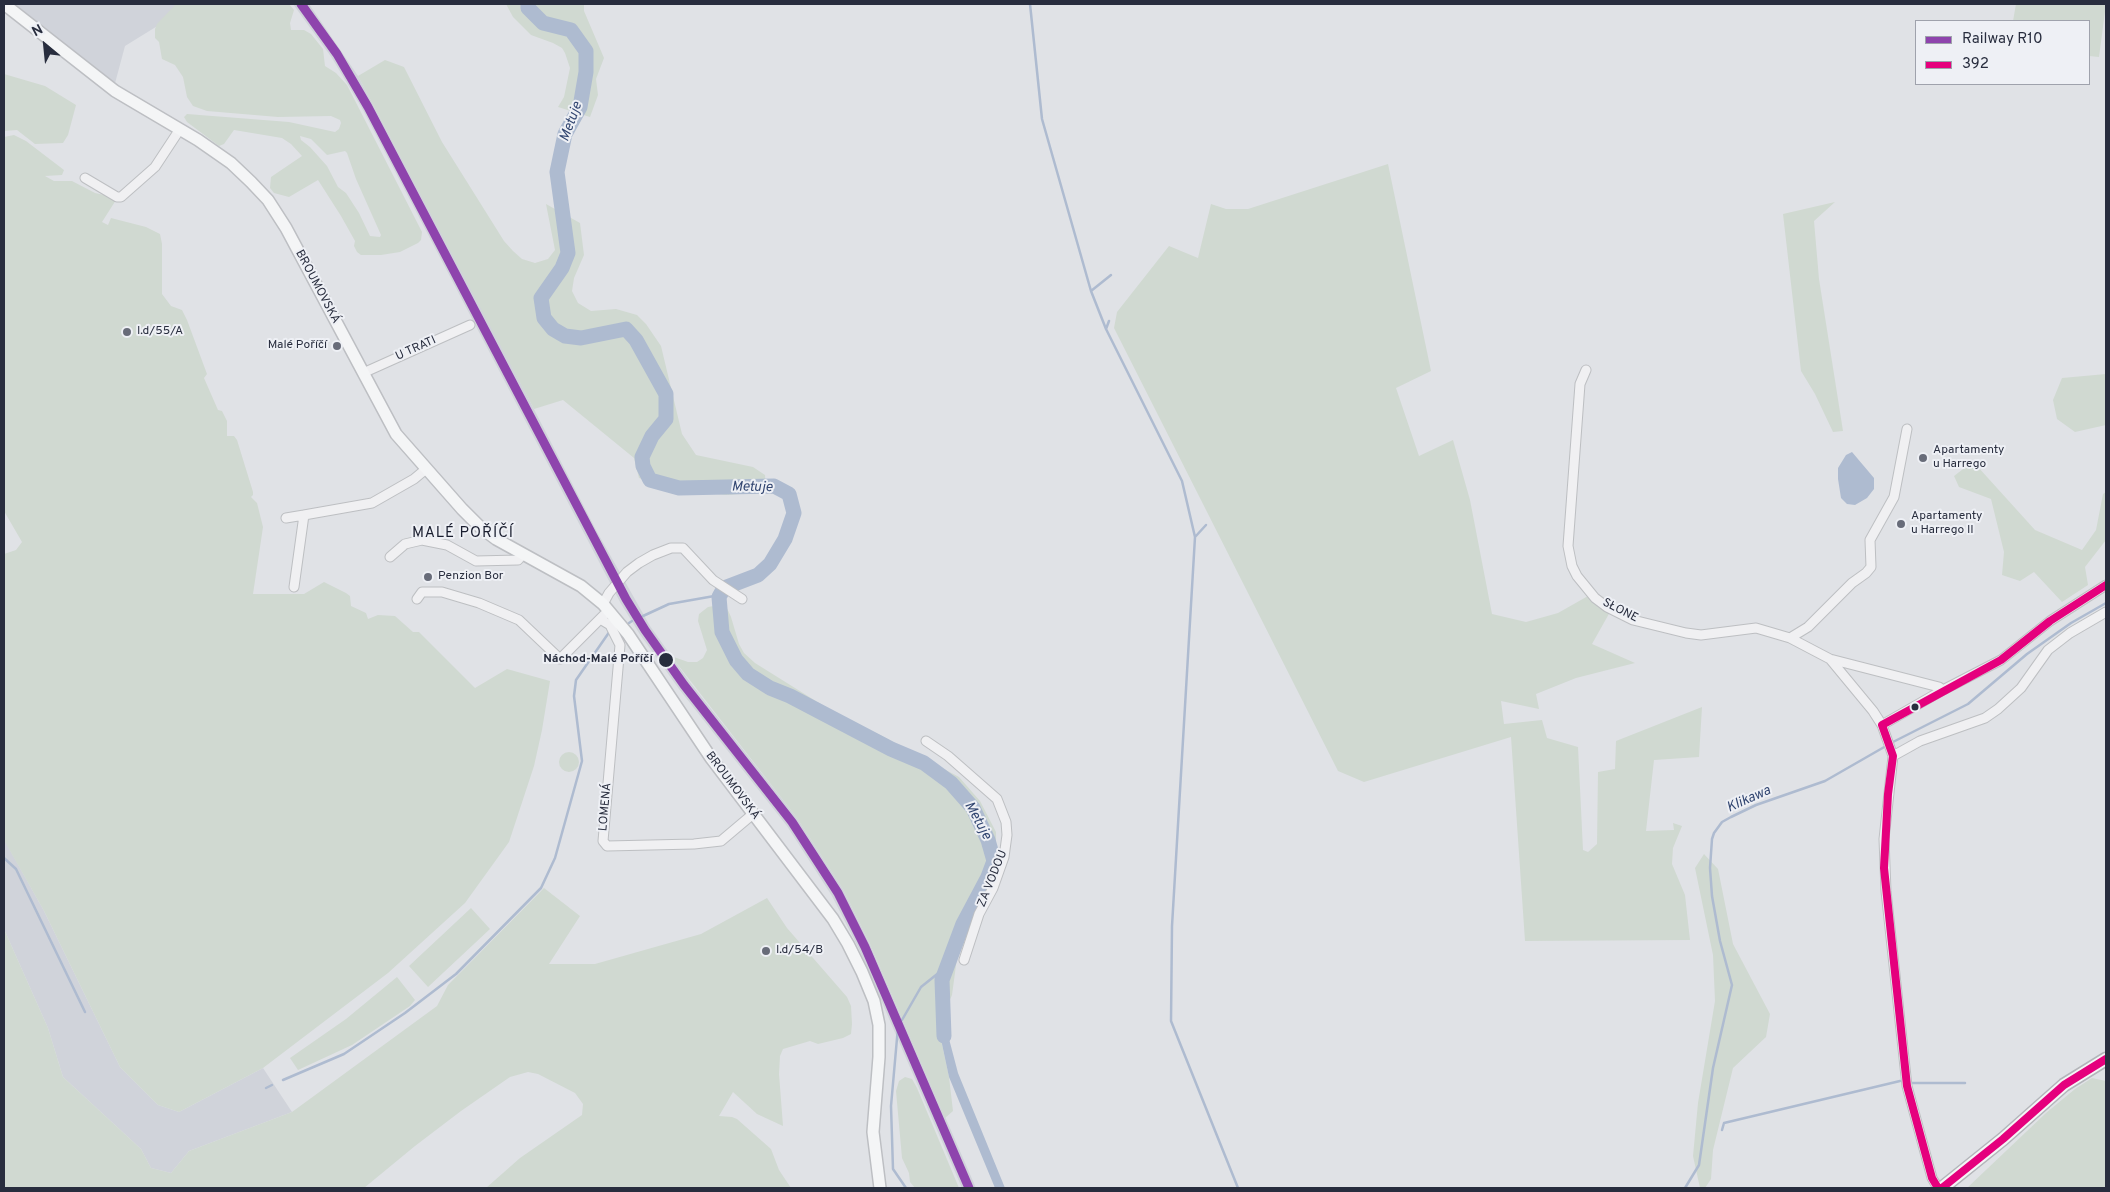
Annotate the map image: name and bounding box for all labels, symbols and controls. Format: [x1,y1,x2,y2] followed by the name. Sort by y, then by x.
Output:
[20,20,70,70] north arrow
[1915,20,2090,85] legend
[29,21,46,41] text: N
[1962,30,2043,49] text: Railway R10
[1962,55,1989,74] text: 392
[557,100,587,144] water label: Metuje
[292,248,342,326] street label: BROUMOVSKÁ
[137,325,183,339] place label: I.d/55/A
[121,326,133,338] marker: I.d/55/A
[394,334,438,364] street label: U TRATI
[268,339,327,353] place label: Malé Poříčí
[331,340,343,352] marker: Malé Poříčí
[1933,444,2004,472] place label: Apartamenty u Harrego
[1917,452,1929,464] marker: Apartamenty u Harrego
[731,479,773,497] water label: Metuje
[1911,510,1982,538] place label: Apartamenty u Harrego II
[1895,518,1907,530] marker: Apartamenty u Harrego II
[411,525,515,543] district label: MALÉ POŘÍČÍ
[438,570,504,584] place label: Penzion Bor
[422,571,434,583] marker: Penzion Bor
[1600,596,1640,626] street label: SŁONE
[657,651,675,669] marker: Náchod-Malé Poříčí
[543,653,653,667] place label: Náchod-Malé Poříčí
[1910,702,1920,712] unlabelled marker
[702,749,762,823] street label: BROUMOVSKÁ
[597,782,615,832] street label: LOMENÁ
[1724,783,1774,817] water label: Klikawa
[960,799,994,843] water label: Metuje
[975,848,1011,910] street label: ZA VODOU
[776,944,823,958] place label: I.d/54/B
[760,945,772,957] marker: I.d/54/B

